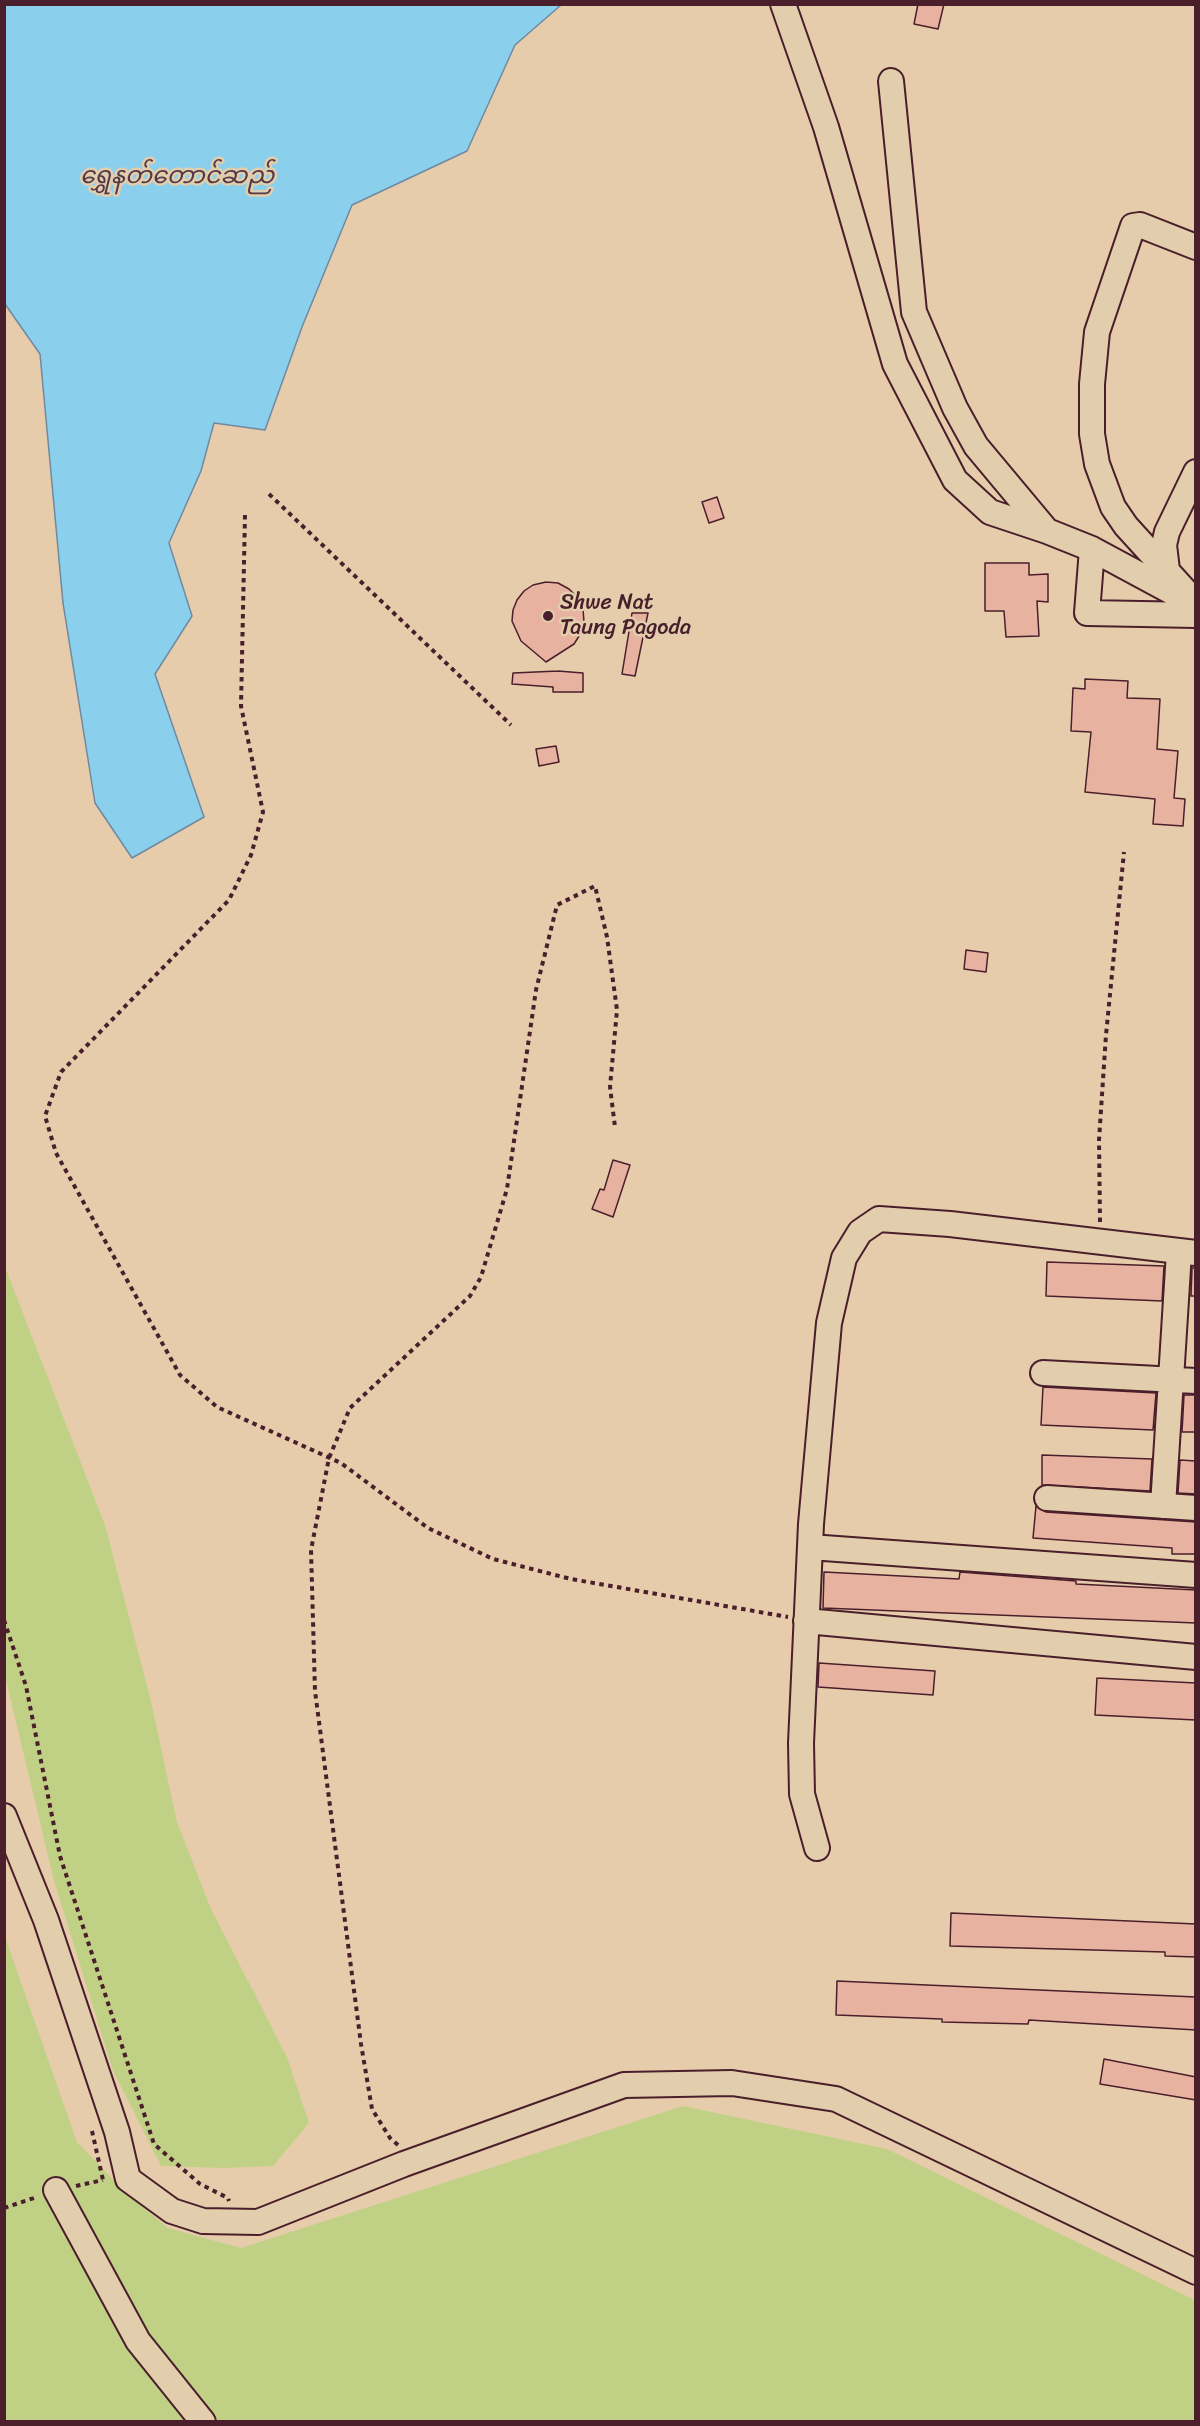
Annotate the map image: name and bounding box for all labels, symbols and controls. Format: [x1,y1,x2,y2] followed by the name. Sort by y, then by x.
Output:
[80,163,274,191] water label: ရွှေနတ်တောင်ဆည်
[560,590,691,642] place label: Shwe Nat Taung Pagoda
[541,609,555,623] marker: Shwe Nat Taung Pagoda

